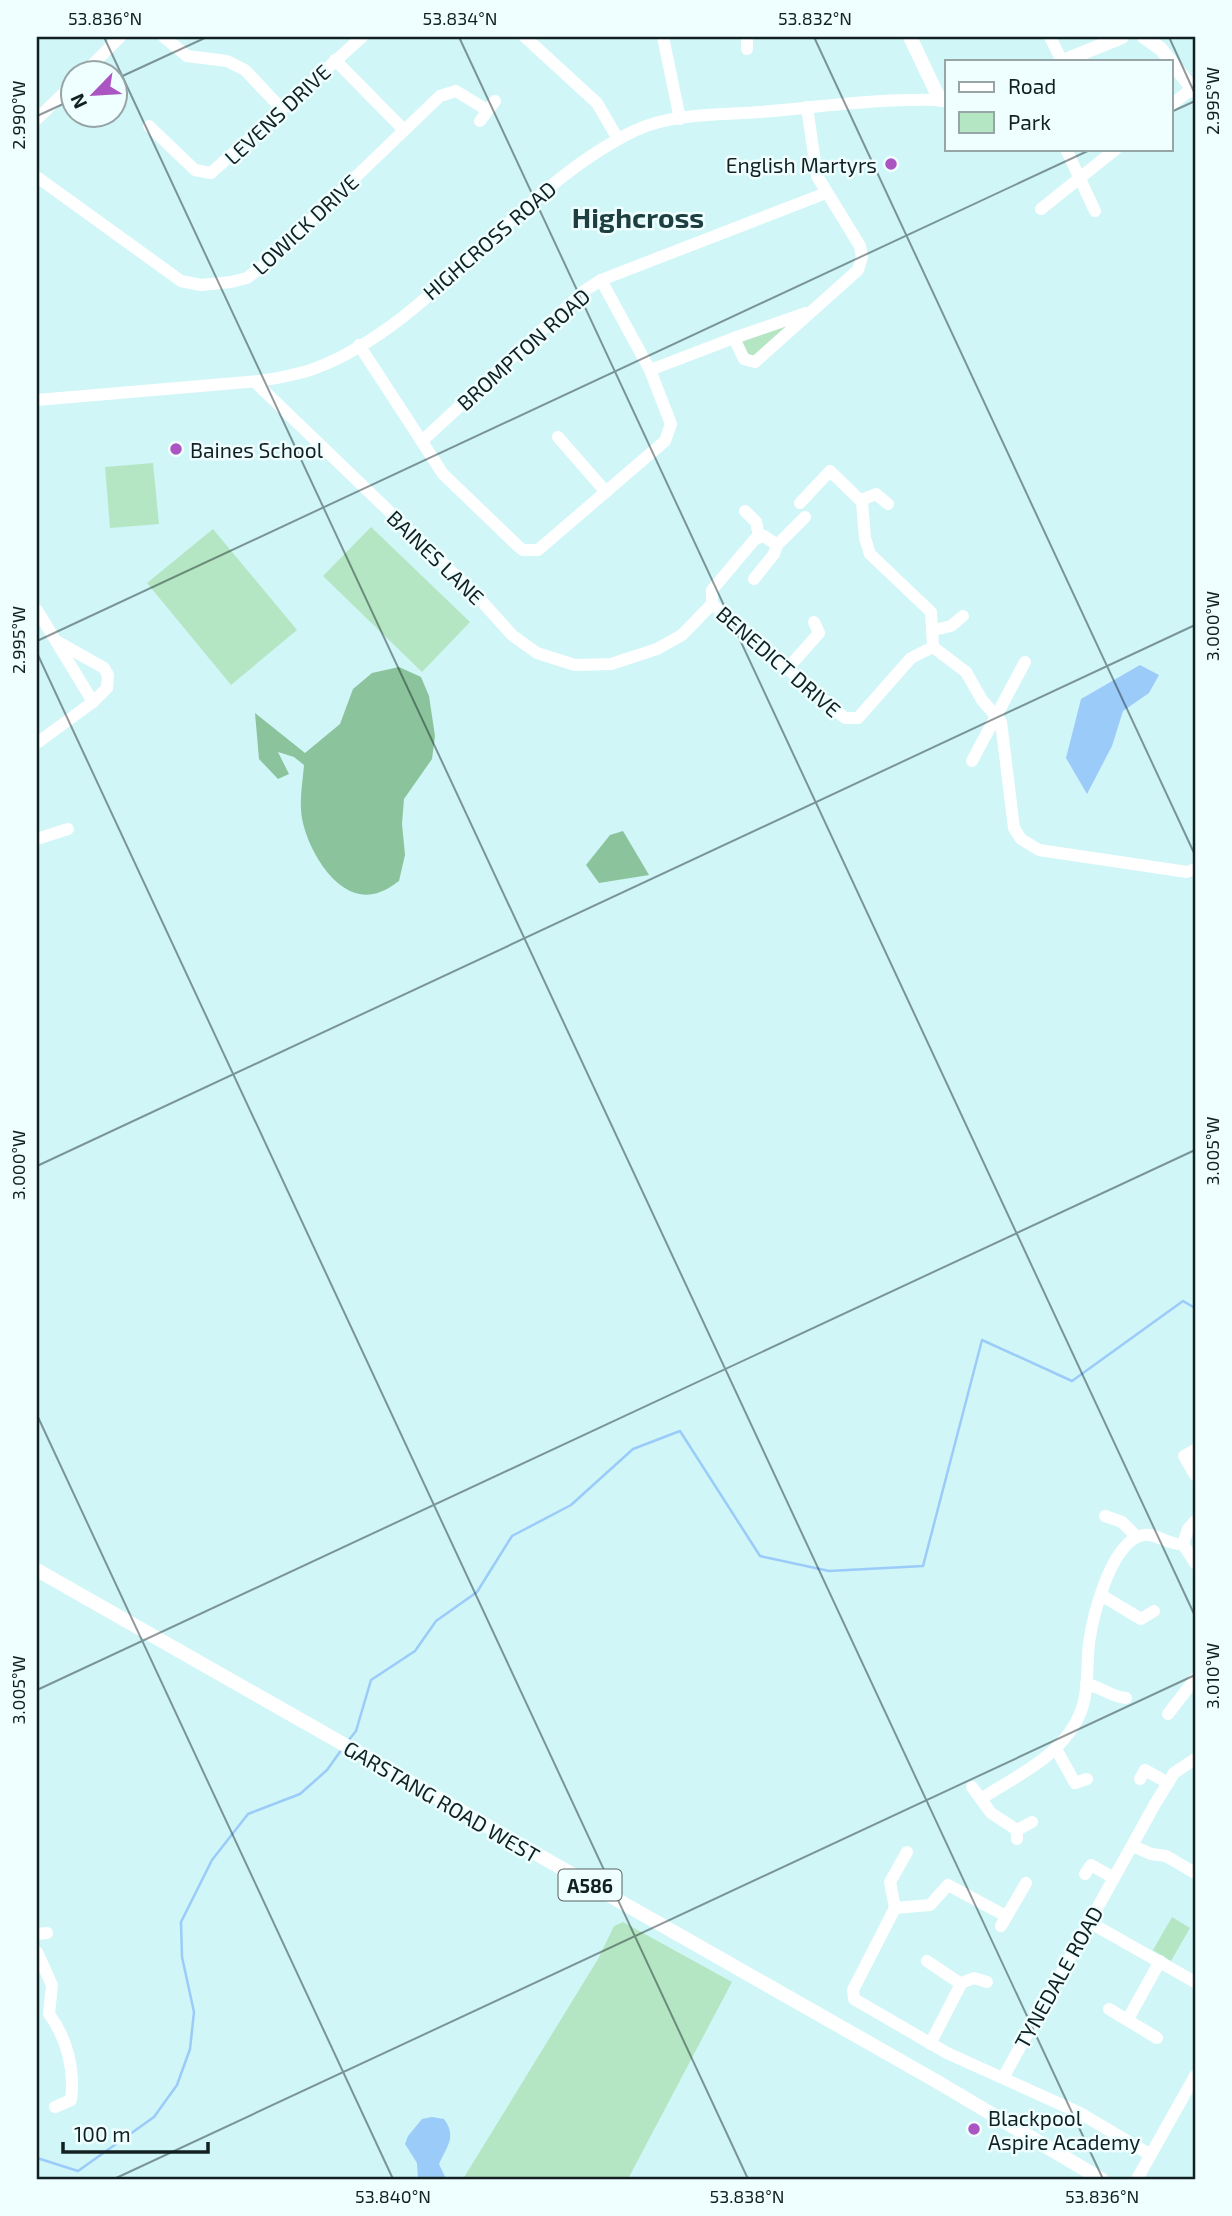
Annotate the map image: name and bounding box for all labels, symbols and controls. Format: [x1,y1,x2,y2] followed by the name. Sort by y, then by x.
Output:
[68,7,142,29] text: 53.836°N
[422,7,498,29] text: 53.834°N
[778,7,852,29] text: 53.832°N
[219,59,335,169] street label: LEVENS DRIVE
[60,60,130,130] north arrow
[945,60,1172,150] legend
[1201,67,1223,135] text: 2.995°W
[1008,73,1056,98] text: Road
[7,80,29,150] text: 2.990°W
[65,90,91,112] text: N
[1008,109,1051,134] text: Park
[726,152,877,177] place label: English Martyrs
[883,156,899,172] marker: English Martyrs
[247,169,363,279] street label: LOWICK DRIVE
[417,175,561,305] street label: HIGHCROSS ROAD
[572,200,704,234] district label: Highcross
[451,283,595,415] street label: BROMPTON ROAD
[190,437,324,462] place label: Baines School
[168,441,184,457] marker: Baines School
[382,505,490,609] street label: BAINES LANE
[1201,591,1223,661] text: 3.000°W
[712,600,846,722] street label: BENEDICT DRIVE
[7,606,29,674] text: 2.995°W
[1201,1116,1223,1186] text: 3.005°W
[7,1130,29,1200] text: 3.000°W
[1201,1643,1223,1709] text: 3.010°W
[7,1655,29,1725] text: 3.005°W
[340,1735,544,1867] street label: GARSTANG ROAD WEST
[558,1870,622,1900] road number: A586
[1009,1901,1107,2053] street label: TYNEDALE ROAD
[988,2105,1140,2154] place label: Blackpool Aspire Academy
[63,2111,208,2155] scale bar
[74,2121,131,2146] text: 100 m
[966,2121,982,2137] marker: Blackpool Aspire Academy
[355,2185,431,2207] text: 53.840°N
[710,2185,784,2207] text: 53.838°N
[1065,2185,1139,2207] text: 53.836°N

